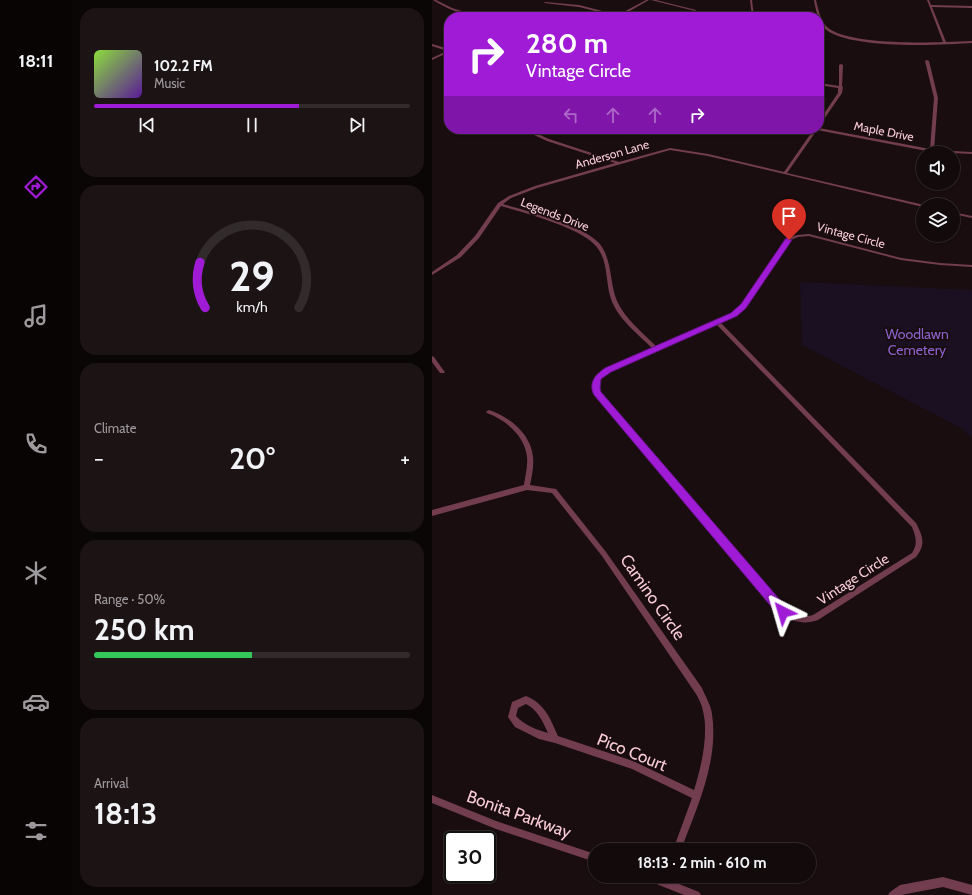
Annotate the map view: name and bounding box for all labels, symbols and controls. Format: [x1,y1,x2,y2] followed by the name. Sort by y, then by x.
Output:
[526,26,608,60] text: 280 m
[460,28,512,80] icon: right
[19,50,53,72] text: 18:11
[154,57,213,75] text: 102.2 FM
[526,60,631,82] text: Vintage Circle
[154,75,185,91] text: Music
[560,104,582,126] icon: left
[602,104,624,126] icon: ahead
[644,104,666,126] icon: ahead
[686,104,708,126] icon: right
[136,114,158,136] icon: previous
[241,114,263,136] icon: pause
[346,114,368,136] icon: next
[853,118,915,144] street label: Maple Drive
[573,136,651,172] street label: Anderson Lane
[916,146,960,242] map controls
[916,146,960,190] button: sound
[22,173,50,201] icon: directions
[519,194,591,234] street label: Legends Drive
[916,198,960,242] button: layers
[772,199,806,240] pin
[778,205,800,227] icon: arrive
[815,219,887,251] street label: Vintage Circle
[229,251,275,301] text: 29
[236,298,268,316] text: km/h
[22,302,50,330] icon: music
[885,325,949,359] park label: Woodlawn Cemetery
[94,420,136,436] text: Climate
[22,430,50,458] icon: phone
[229,440,275,477] text: 20°
[94,445,104,472] text: −
[400,445,410,472] text: +
[814,549,892,609] street label: Vintage Circle
[616,550,690,644] street label: Camino Circle
[22,559,50,587] icon: climate
[94,591,165,607] text: Range · 50%
[762,591,804,633] position arrow
[94,611,195,648] text: 250 km
[22,688,50,716] icon: car
[594,729,670,775] street label: Pico Court
[94,775,129,791] text: Arrival
[464,786,574,842] street label: Bonita Parkway
[94,795,157,832] text: 18:13
[22,817,50,845] icon: filters
[444,831,496,883] speed limit sign: 30
[637,854,767,872] text: 18:13 · 2 min · 610 m

